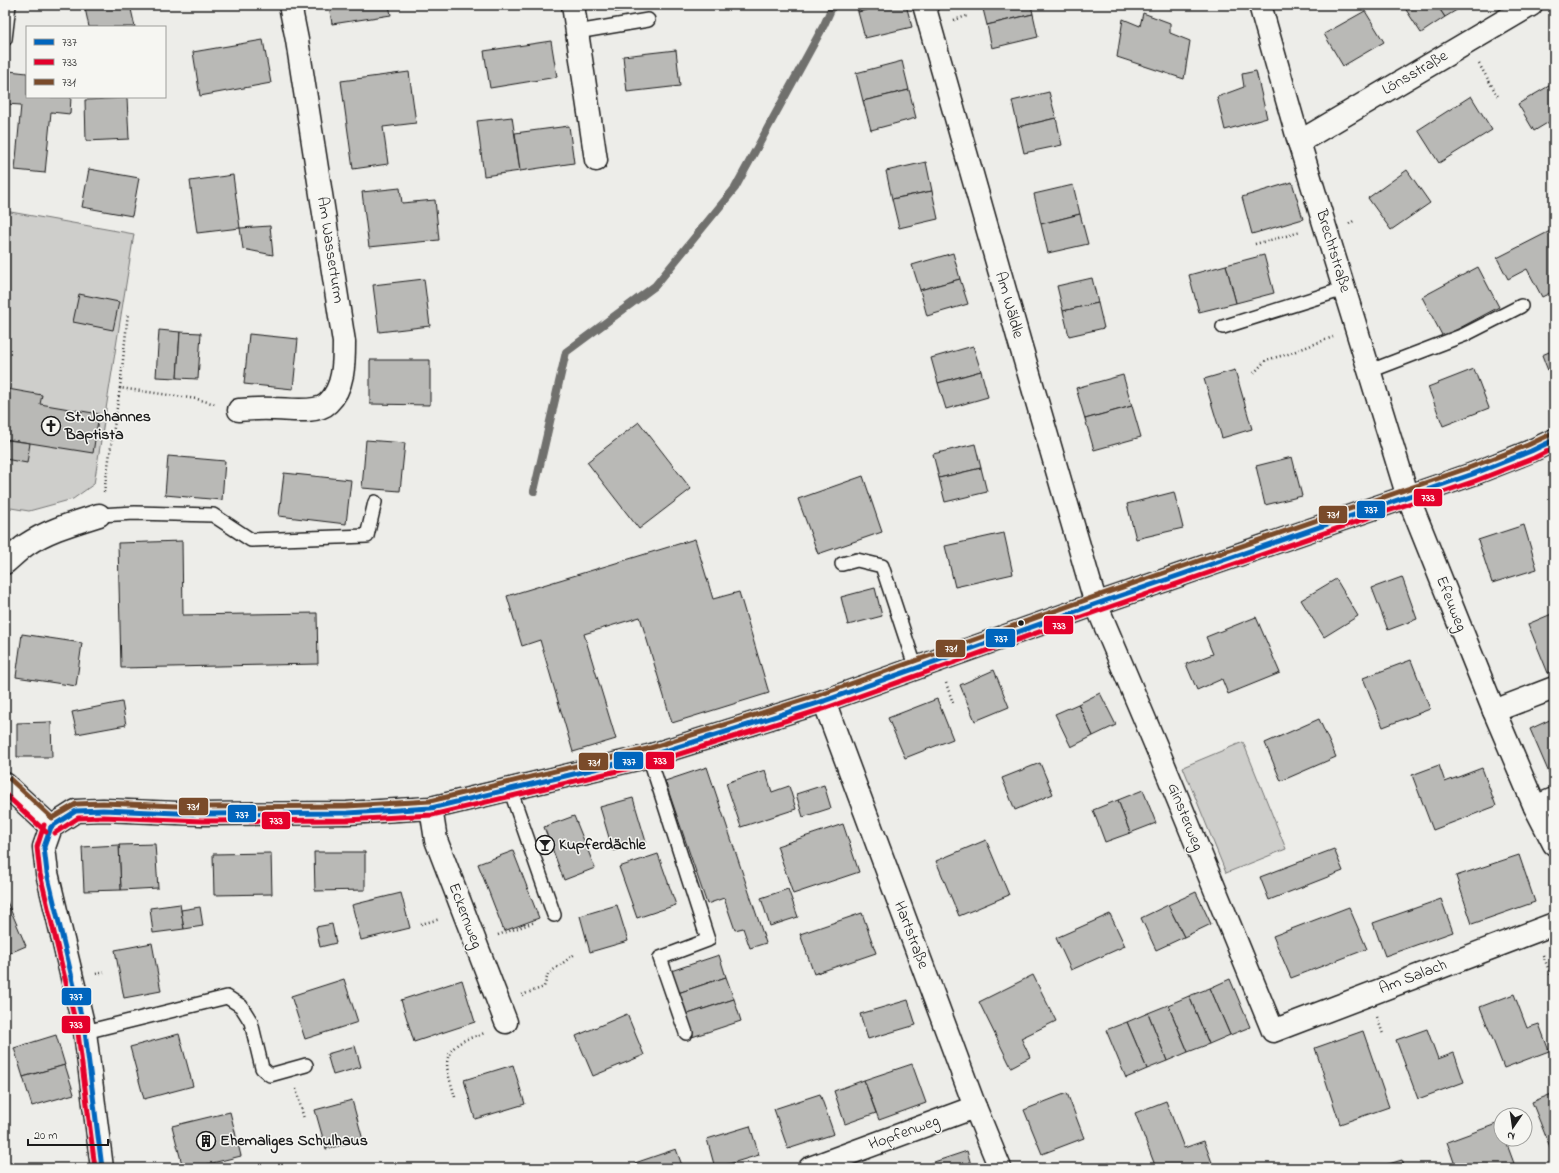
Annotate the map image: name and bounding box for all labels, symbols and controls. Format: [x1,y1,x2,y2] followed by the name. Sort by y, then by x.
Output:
[26,26,166,98] legend
[62,34,77,52] text: 737
[1377,44,1453,102] street label: Lönsstraße
[62,54,77,72] text: 733
[62,74,76,92] text: 731
[310,195,350,305] street label: Am Wasserturm
[1309,206,1357,296] street label: Brechtstraße
[988,269,1030,342] street label: Am Wäldle
[64,405,151,447] place label: St. Johannes Baptista
[40,415,62,437] church icon: St. Johannes Baptista
[1413,488,1443,507] line badge: 733
[1421,490,1435,506] text: 733
[1356,500,1386,519] line badge: 737
[1364,502,1378,518] text: 737
[1318,505,1348,524] line badge: 731
[1327,507,1340,523] text: 731
[1429,572,1473,636] street label: Efeuweg
[1043,615,1074,635] line badge: 733
[1016,618,1026,628] unlabelled marker
[1052,618,1066,634] text: 733
[985,628,1016,648] line badge: 737
[994,631,1008,647] text: 737
[935,639,966,658] line badge: 731
[945,641,958,657] text: 731
[613,751,644,770] line badge: 737
[645,751,675,770] line badge: 733
[578,752,609,771] line badge: 731
[653,753,667,769] text: 733
[622,754,636,770] text: 737
[588,755,601,771] text: 731
[1161,779,1209,855] street label: Ginsterweg
[178,797,209,816] line badge: 731
[187,799,200,815] text: 731
[227,804,257,823] line badge: 737
[235,807,249,823] text: 737
[261,811,291,830] line badge: 733
[269,813,283,829] text: 733
[559,833,647,857] place label: Kupferdächle
[534,834,556,856] bar icon: Kupferdächle
[441,880,489,952] street label: Eckernweg
[887,898,935,973] street label: Hartstraße
[1375,953,1451,1001] street label: Am Salach
[61,987,92,1006] line badge: 737
[69,989,83,1005] text: 737
[61,1015,91,1034] line badge: 733
[69,1017,83,1033] text: 733
[1493,1107,1533,1147] north arrow
[865,1109,943,1157] street label: Hopfenweg
[28,1121,108,1147] scale bar
[34,1127,57,1145] text: 20 m
[1506,1127,1516,1144] text: N
[220,1129,368,1154] place label: Ehemaliges Schulhaus
[195,1130,217,1152] building icon: Ehemaliges Schulhaus

